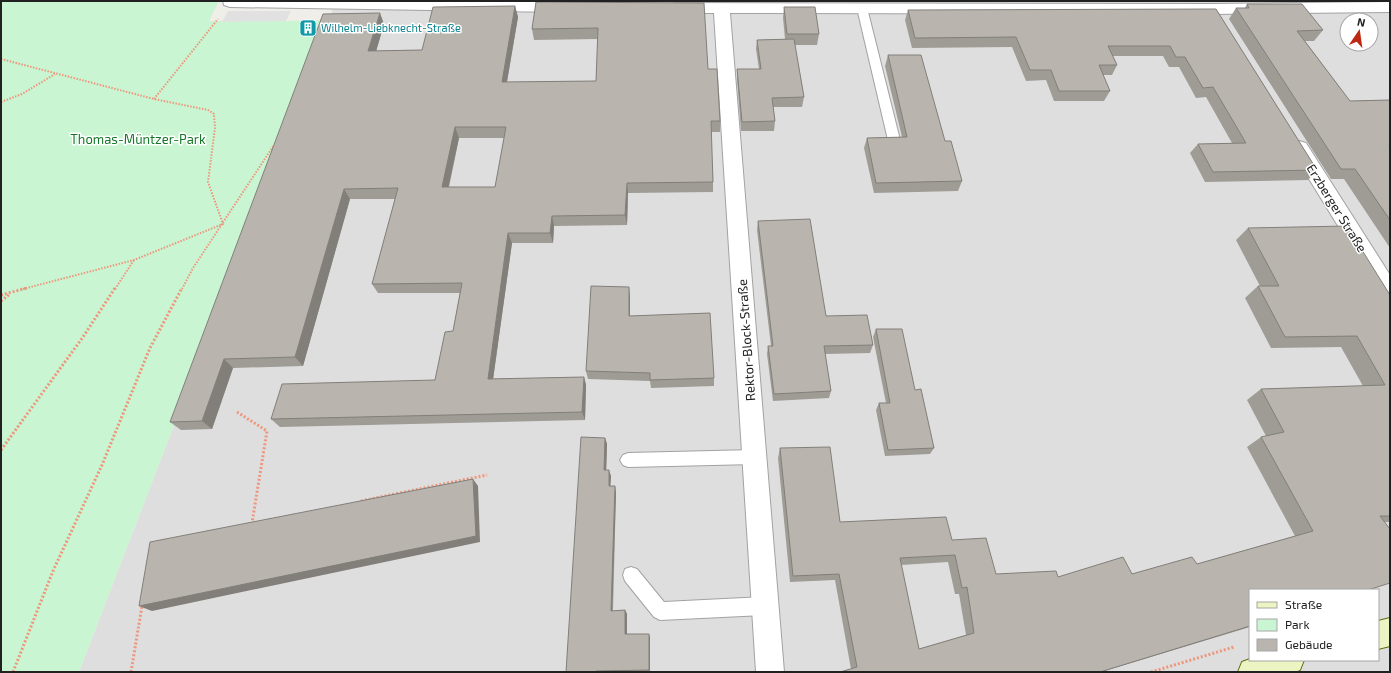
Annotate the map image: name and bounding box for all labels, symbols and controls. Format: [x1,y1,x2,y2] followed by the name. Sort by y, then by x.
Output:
[1339,12,1379,52] north arrow
[1356,15,1367,29] text: N
[298,18,318,38] building icon: Wilhelm-Liebknecht-Straße
[321,21,461,34] place label: Wilhelm-Liebknecht-Straße
[70,131,206,147] park label: Thomas-Müntzer-Park
[1303,161,1371,255] street label: Erzberger Straße
[734,278,758,402] street label: Rektor-Block-Straße
[1249,589,1379,661] legend
[1285,597,1322,611] text: Straße
[1285,617,1310,631] text: Park
[1285,637,1333,651] text: Gebäude

